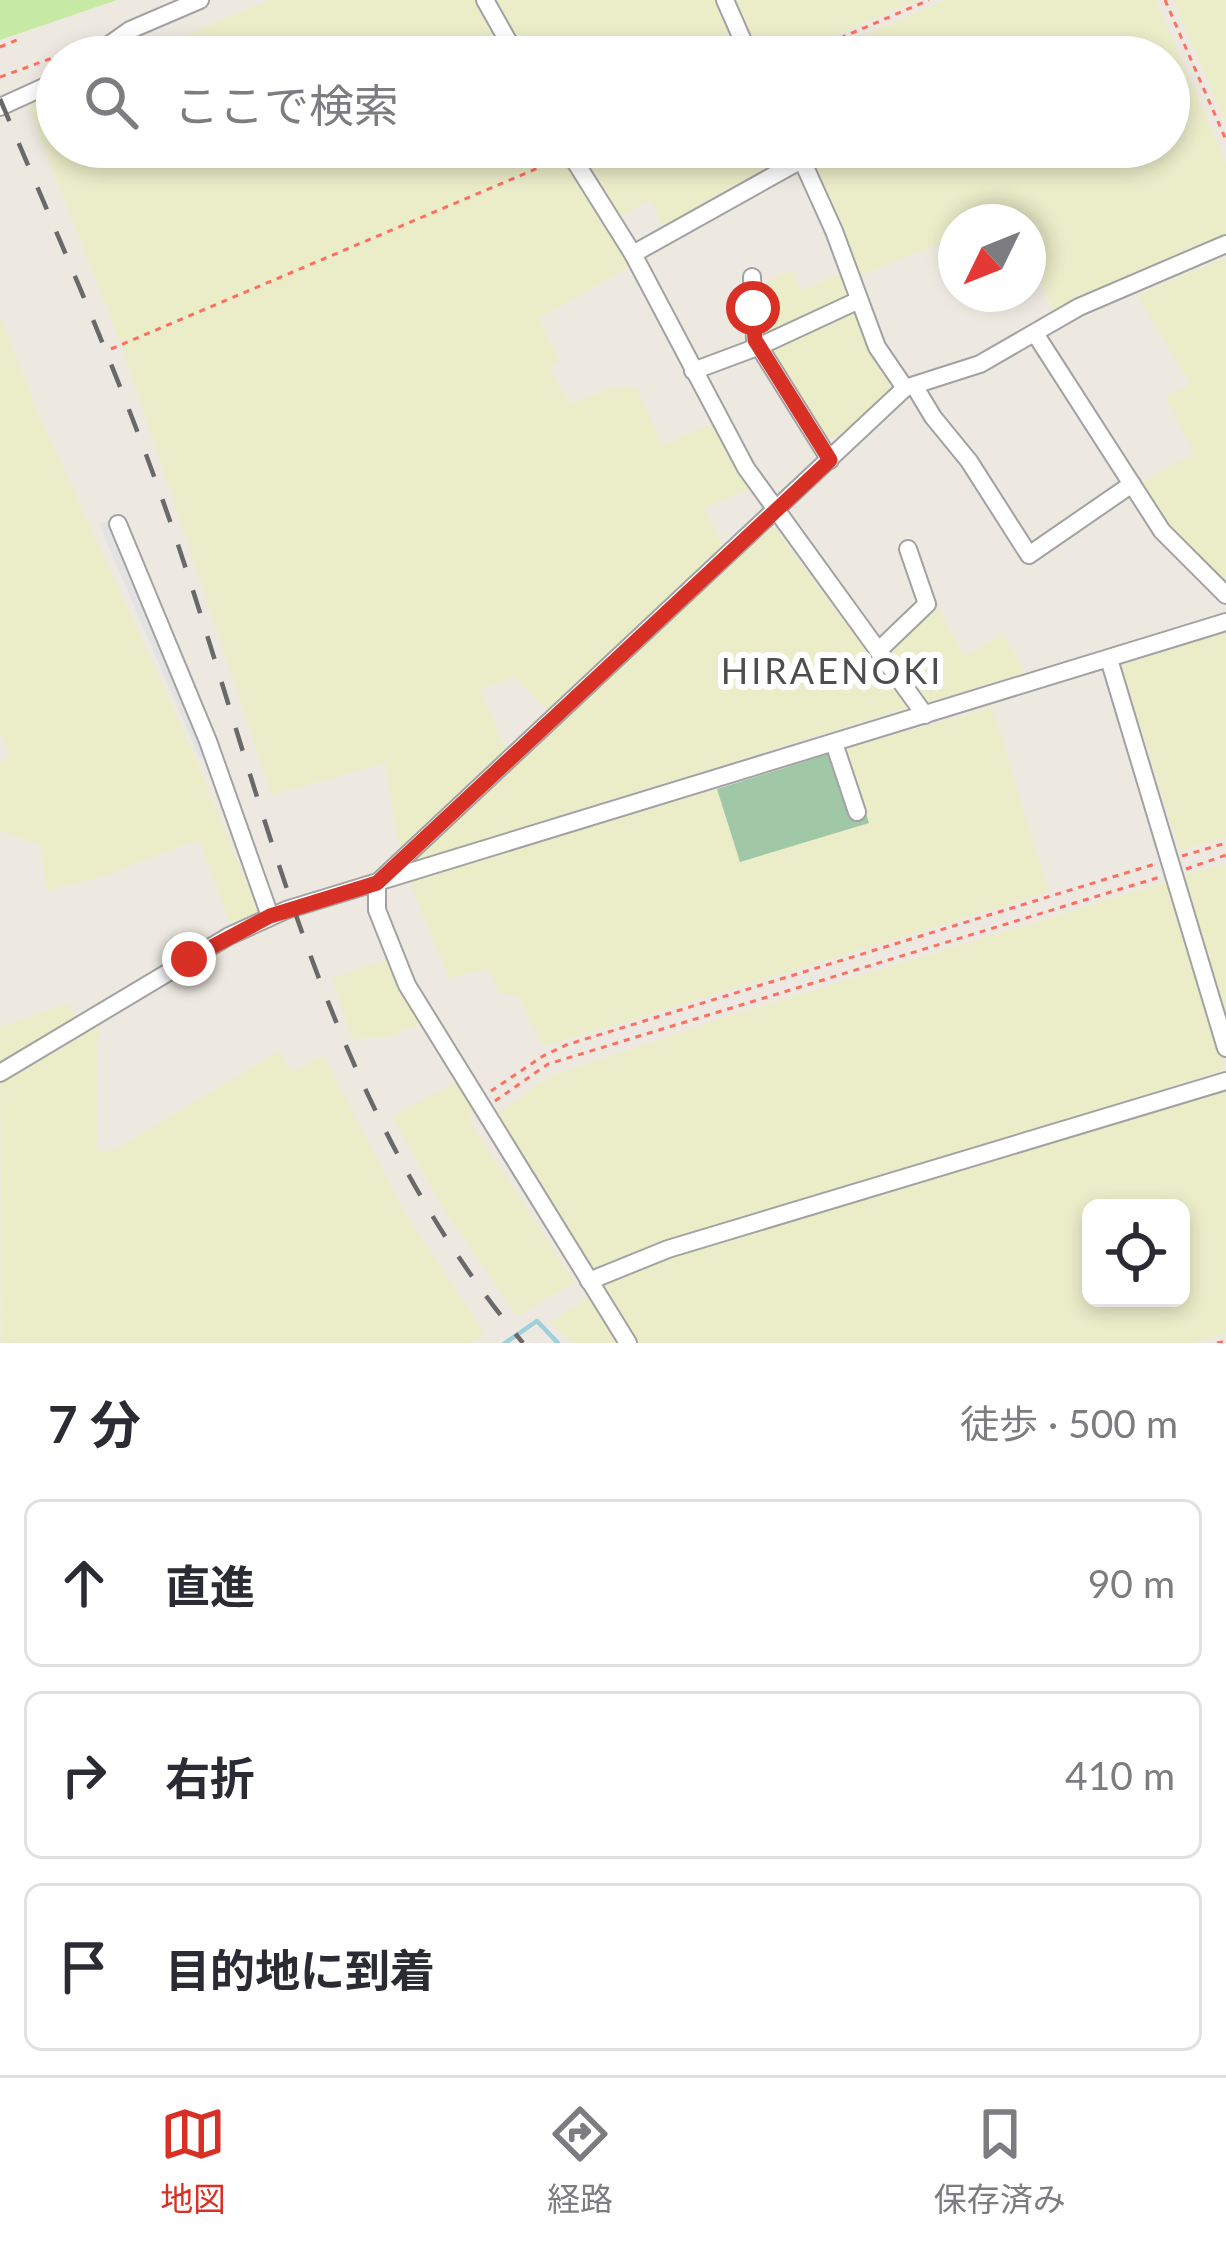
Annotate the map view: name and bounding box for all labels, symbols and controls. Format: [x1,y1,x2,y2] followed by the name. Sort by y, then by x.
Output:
[36,36,1190,168] search box
[78,69,144,135] icon: search
[174,78,399,132] text: ここで検索
[938,204,1046,312] north arrow
[726,281,780,335] route start
[721,648,943,692] district label: HIRAENOKI
[162,932,216,986] route end
[1082,1199,1190,1307] map controls
[1082,1199,1190,1307] button: locate
[48,1393,141,1454] text: 7 分
[960,1400,1178,1446] text: 徒歩 · 500 m
[51,1550,117,1616] icon: ahead
[165,1559,255,1613] text: 直進
[1088,1560,1175,1606] text: 90 m
[51,1742,117,1808] icon: right
[165,1751,255,1805] text: 右折
[1065,1752,1175,1798] text: 410 m
[51,1934,117,2000] icon: arrive
[165,1943,435,1997] text: 目的地に到着
[160,2101,226,2221] tab: 地図
[547,2101,613,2221] tab: 経路
[934,2101,1066,2221] tab: 保存済み

